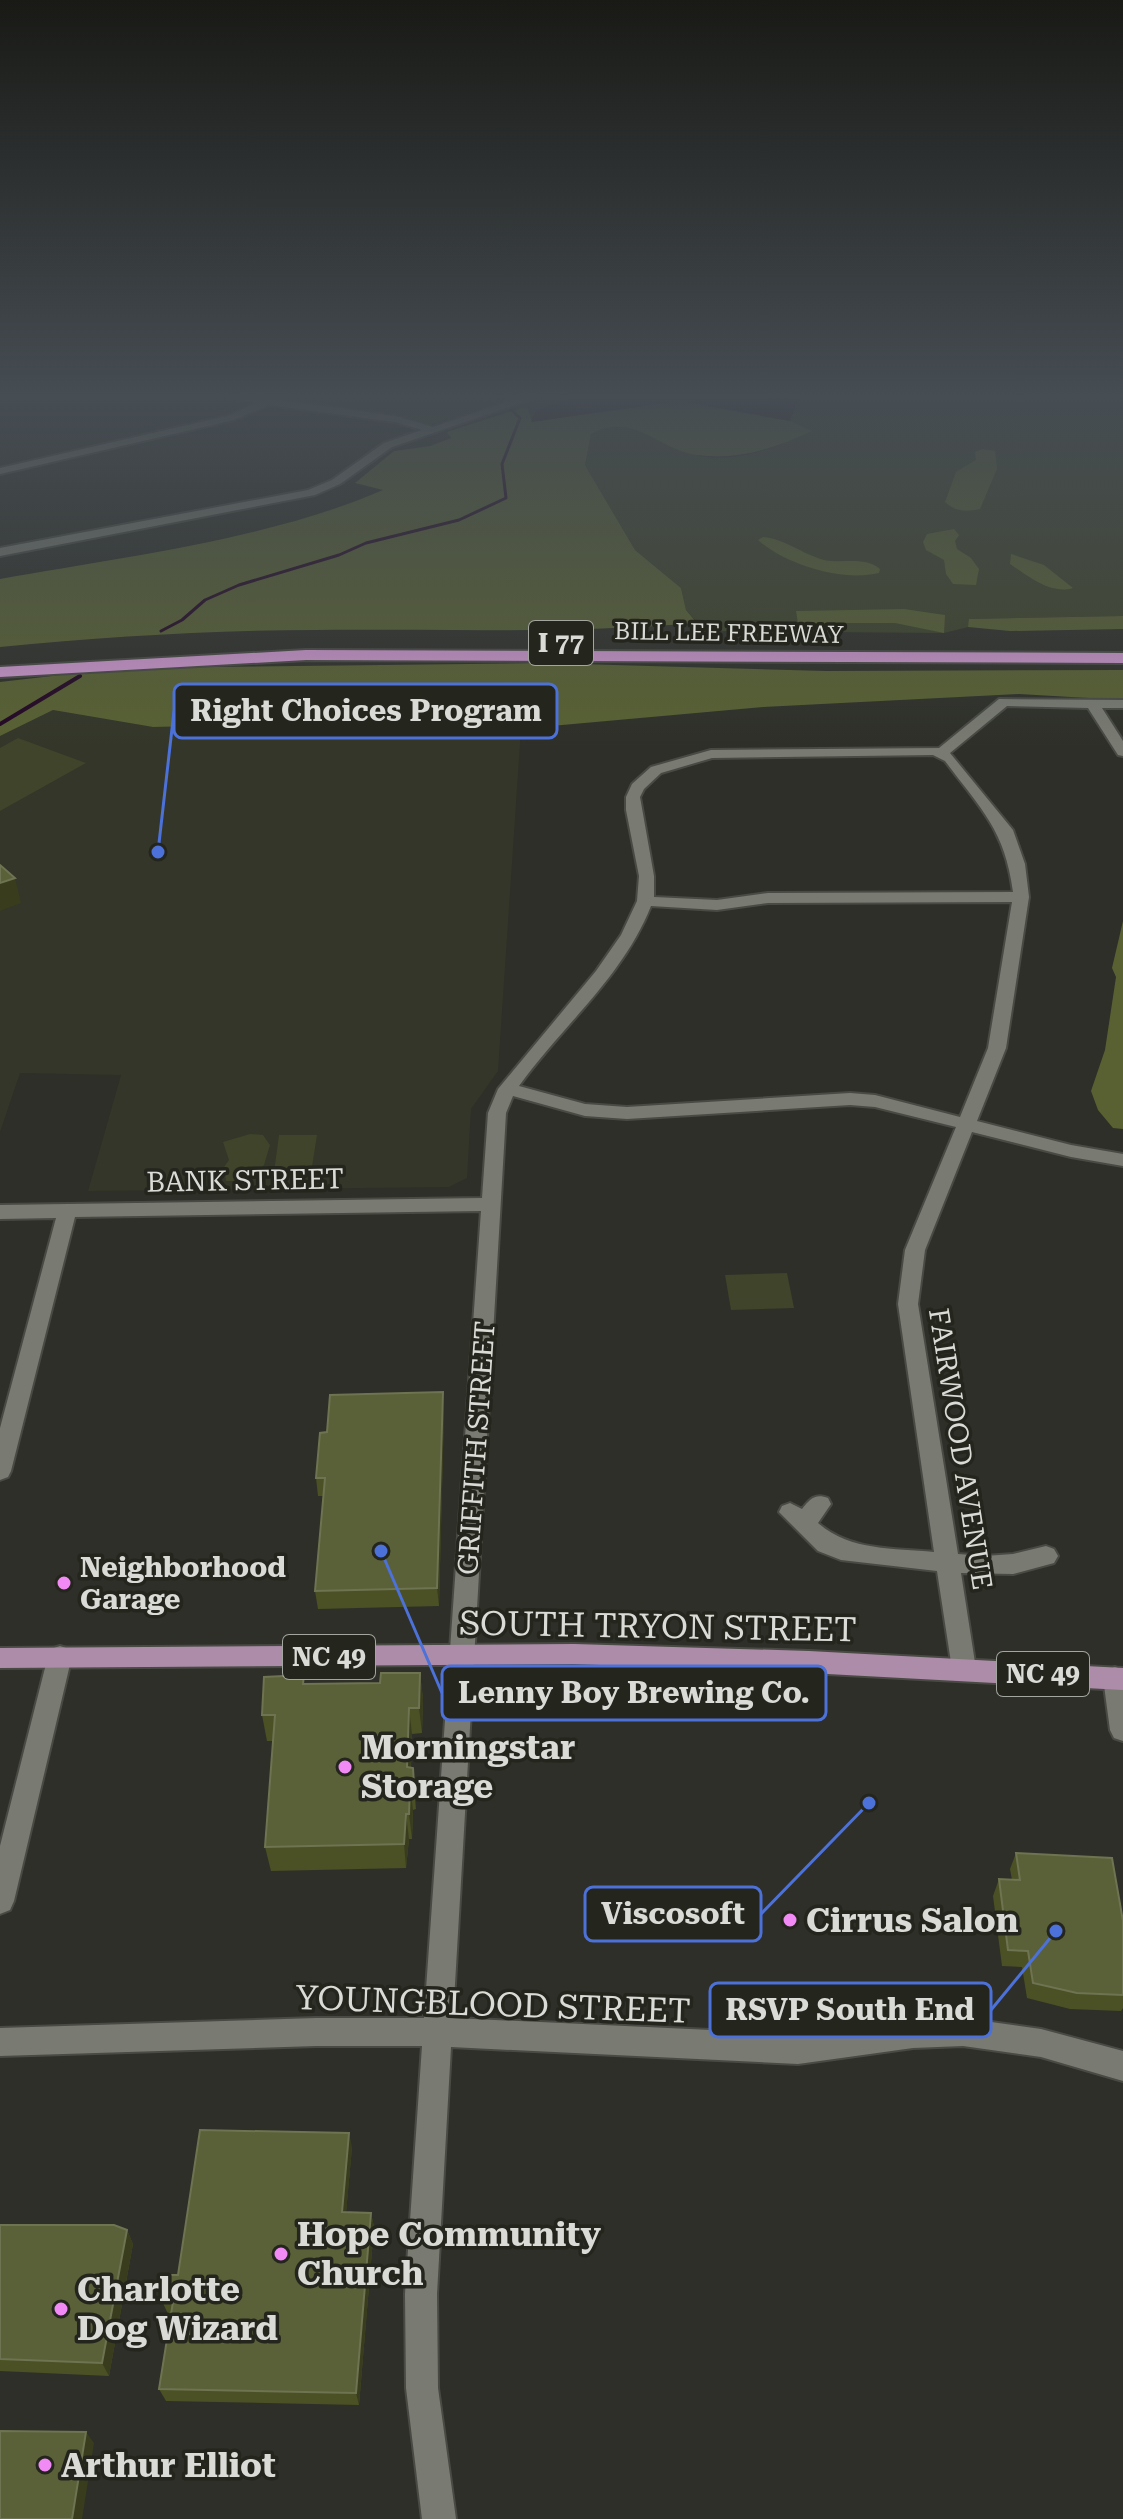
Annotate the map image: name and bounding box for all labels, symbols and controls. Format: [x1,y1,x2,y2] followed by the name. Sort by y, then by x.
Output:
[614,617,845,649] street label: BILL LEE FREEWAY
[529,621,593,665] road number: I 77
[174,684,557,738] callout: Right Choices Program
[190,693,542,728] text: Right Choices Program
[146,1162,344,1199] street label: BANK STREET
[922,1306,999,1592] street label: FAIRWOOD AVENUE
[451,1320,502,1576] street label: GRIFFITH STREET
[80,1551,286,1616] place label: Neighborhood Garage
[55,1574,73,1592] marker: Neighborhood Garage
[459,1603,857,1649] street label: SOUTH TRYON STREET
[283,1635,375,1679] road number: NC 49
[997,1652,1089,1696] road number: NC 49
[442,1666,826,1720] callout: Lenny Boy Brewing Co.
[458,1675,810,1710] text: Lenny Boy Brewing Co.
[361,1727,576,1806] place label: Morningstar Storage
[336,1758,354,1776] marker: Morningstar Storage
[585,1887,761,1941] callout: Viscosoft
[601,1896,745,1931] text: Viscosoft
[806,1900,1019,1940] place label: Cirrus Salon
[781,1911,799,1929] marker: Cirrus Salon
[295,1977,691,2031] street label: YOUNGBLOOD STREET
[710,1983,991,2037] callout: RSVP South End
[726,1992,974,2027] text: RSVP South End
[297,2214,601,2293] place label: Hope Community Church
[272,2245,290,2263] marker: Hope Community Church
[77,2269,278,2348] place label: Charlotte Dog Wizard
[52,2300,70,2318] marker: Charlotte Dog Wizard
[61,2445,276,2485] place label: Arthur Elliot
[36,2456,54,2474] marker: Arthur Elliot

